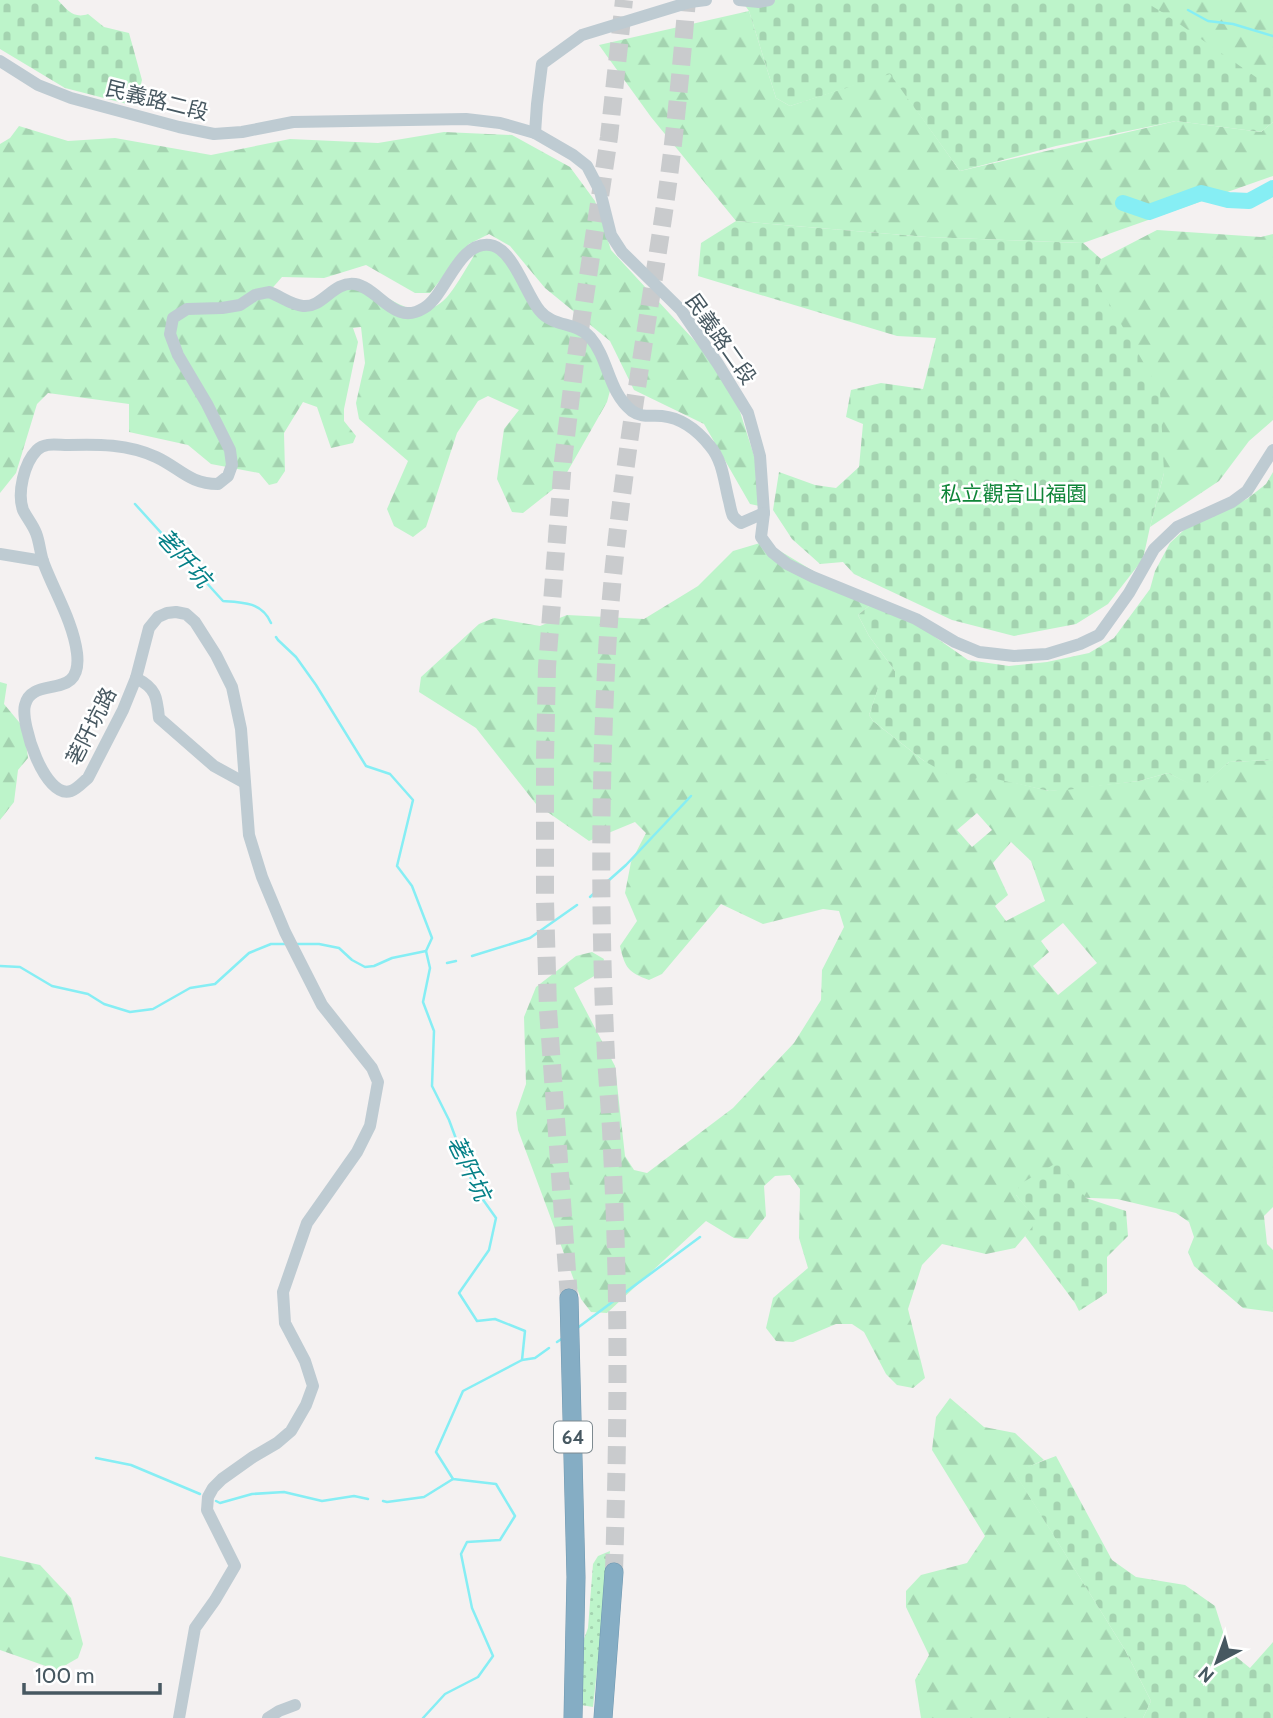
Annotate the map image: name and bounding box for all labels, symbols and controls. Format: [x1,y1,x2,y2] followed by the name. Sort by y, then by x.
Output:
[103,75,211,125] street label: 民義路二段
[681,289,761,389] street label: 民義路二段
[941,481,1088,506] park label: 私立觀音山福園
[151,523,219,595] water label: 荖阡坑
[61,683,121,769] street label: 荖阡坑路
[441,1131,498,1208] water label: 荖阡坑
[554,1422,592,1452] road number: 64
[1182,1627,1252,1697] north arrow
[24,1652,161,1696] scale bar
[1194,1661,1219,1688] text: N
[35,1663,94,1688] text: 100 m

